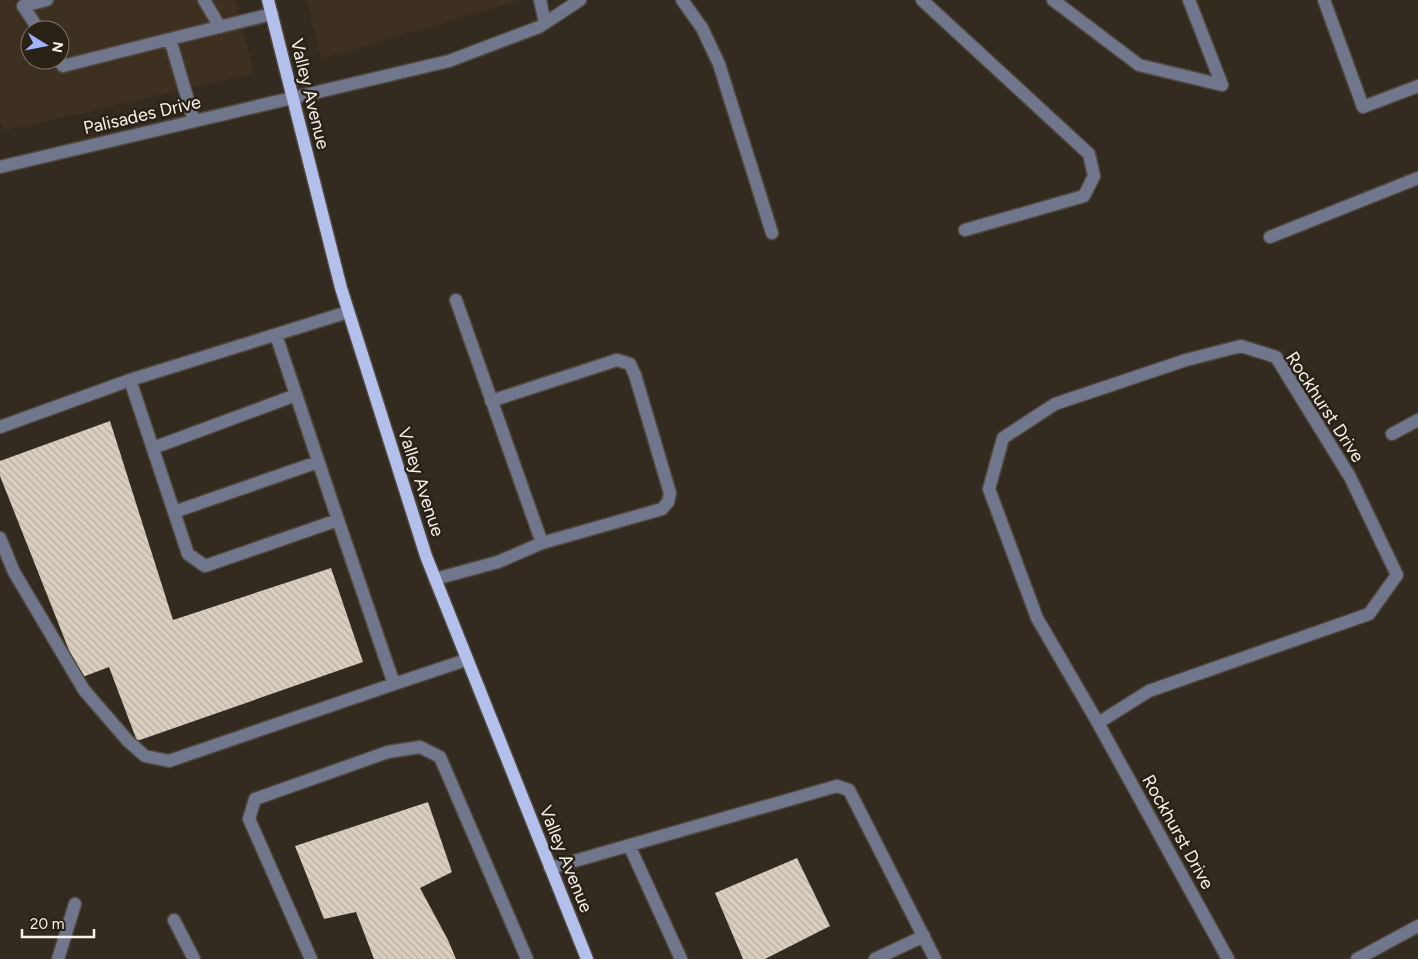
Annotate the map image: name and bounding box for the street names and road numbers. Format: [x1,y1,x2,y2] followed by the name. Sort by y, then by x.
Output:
[286,36,334,152] street label: Valley Avenue
[81,91,203,139] street label: Palisades Drive
[1281,347,1369,467] street label: Rockhurst Drive
[393,425,449,539] street label: Valley Avenue
[1137,771,1219,893] street label: Rockhurst Drive
[535,802,597,916] street label: Valley Avenue

